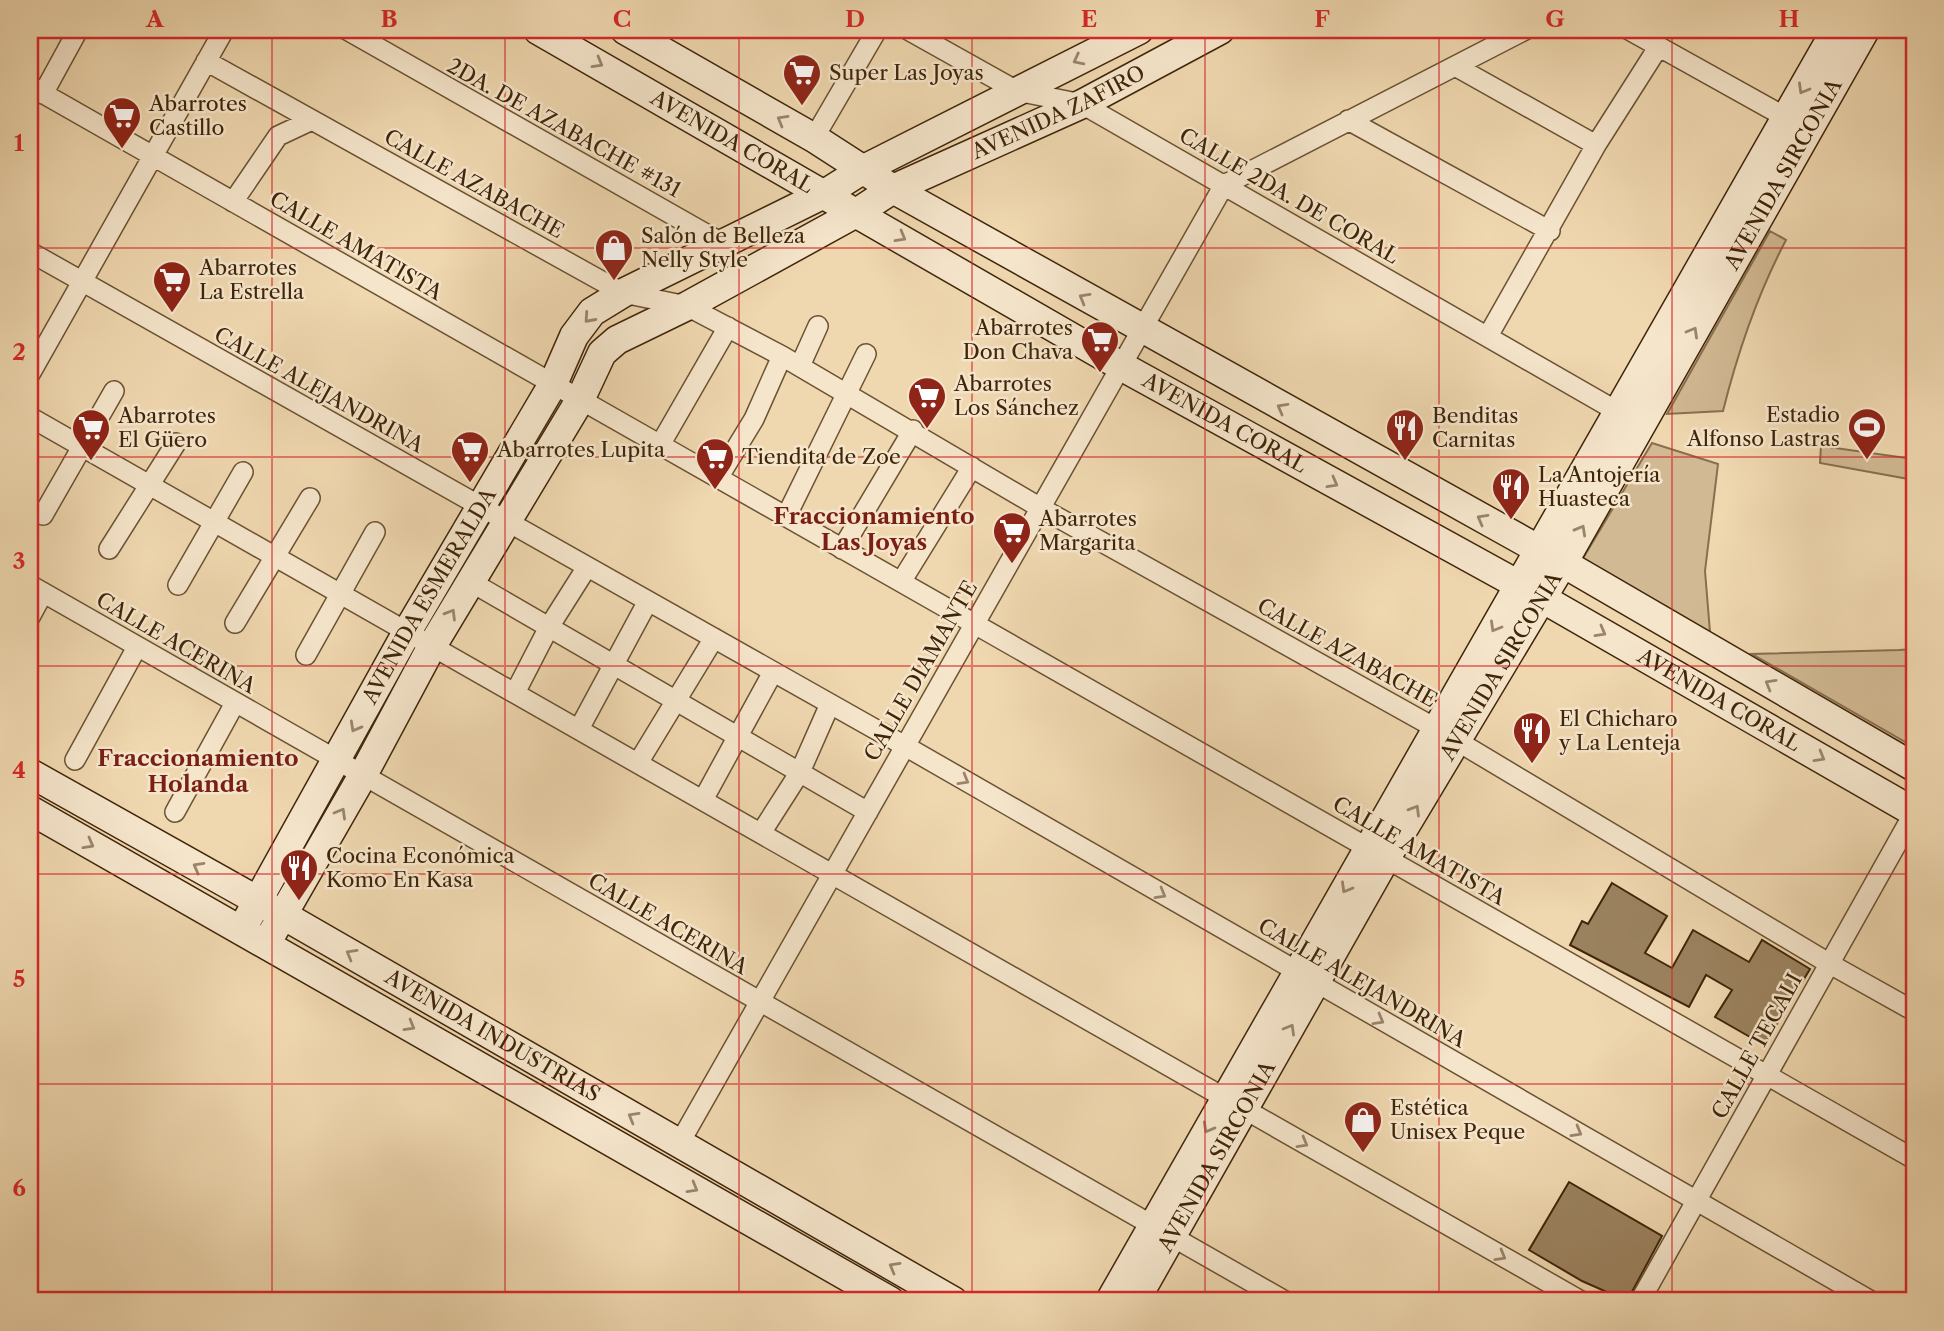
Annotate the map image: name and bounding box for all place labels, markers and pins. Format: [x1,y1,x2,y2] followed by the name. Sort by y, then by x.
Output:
[781,52,823,107] supermarket icon: Super Las Joyas
[829,60,984,85] place label: Super Las Joyas
[148,91,247,140] place label: Abarrotes Castillo
[101,95,143,150] supermarket icon: Abarrotes Castillo
[641,223,806,272] place label: Salón de Belleza Nelly Style
[593,227,635,282] shop icon: Salón de Belleza Nelly Style
[198,255,305,304] place label: Abarrotes La Estrella
[151,259,193,314] supermarket icon: Abarrotes La Estrella
[963,315,1074,364] place label: Abarrotes Don Chava
[1079,319,1121,374] supermarket icon: Abarrotes Don Chava
[953,371,1079,420] place label: Abarrotes Los Sánchez
[906,375,948,430] supermarket icon: Abarrotes Los Sánchez
[1686,402,1840,451] place label: Estadio Alfonso Lastras
[117,403,216,452] place label: Abarrotes El Güero
[1432,403,1518,452] place label: Benditas Carnitas
[1846,406,1888,461] sports icon: Estadio Alfonso Lastras
[70,407,112,462] supermarket icon: Abarrotes El Güero
[1384,407,1426,462] restaurant icon: Benditas Carnitas
[449,429,491,484] supermarket icon: Abarrotes Lupita
[694,436,736,491] supermarket icon: Tiendita de Zoe
[496,437,666,462] place label: Abarrotes Lupita
[742,444,901,469] place label: Tiendita de Zoe
[1538,462,1661,511] place label: La Antojería Huasteca
[1490,466,1532,521] restaurant icon: La Antojería Huasteca
[1038,506,1137,555] place label: Abarrotes Margarita
[991,510,1033,565] supermarket icon: Abarrotes Margarita
[1558,706,1682,755] place label: El Chicharo y La Lenteja
[1511,710,1553,765] restaurant icon: El Chicharo y La Lenteja
[326,843,515,892] place label: Cocina Económica Komo En Kasa
[278,847,320,902] restaurant icon: Cocina Económica Komo En Kasa
[1390,1095,1525,1144] place label: Estética Unisex Peque
[1342,1099,1384,1154] shop icon: Estética Unisex Peque

